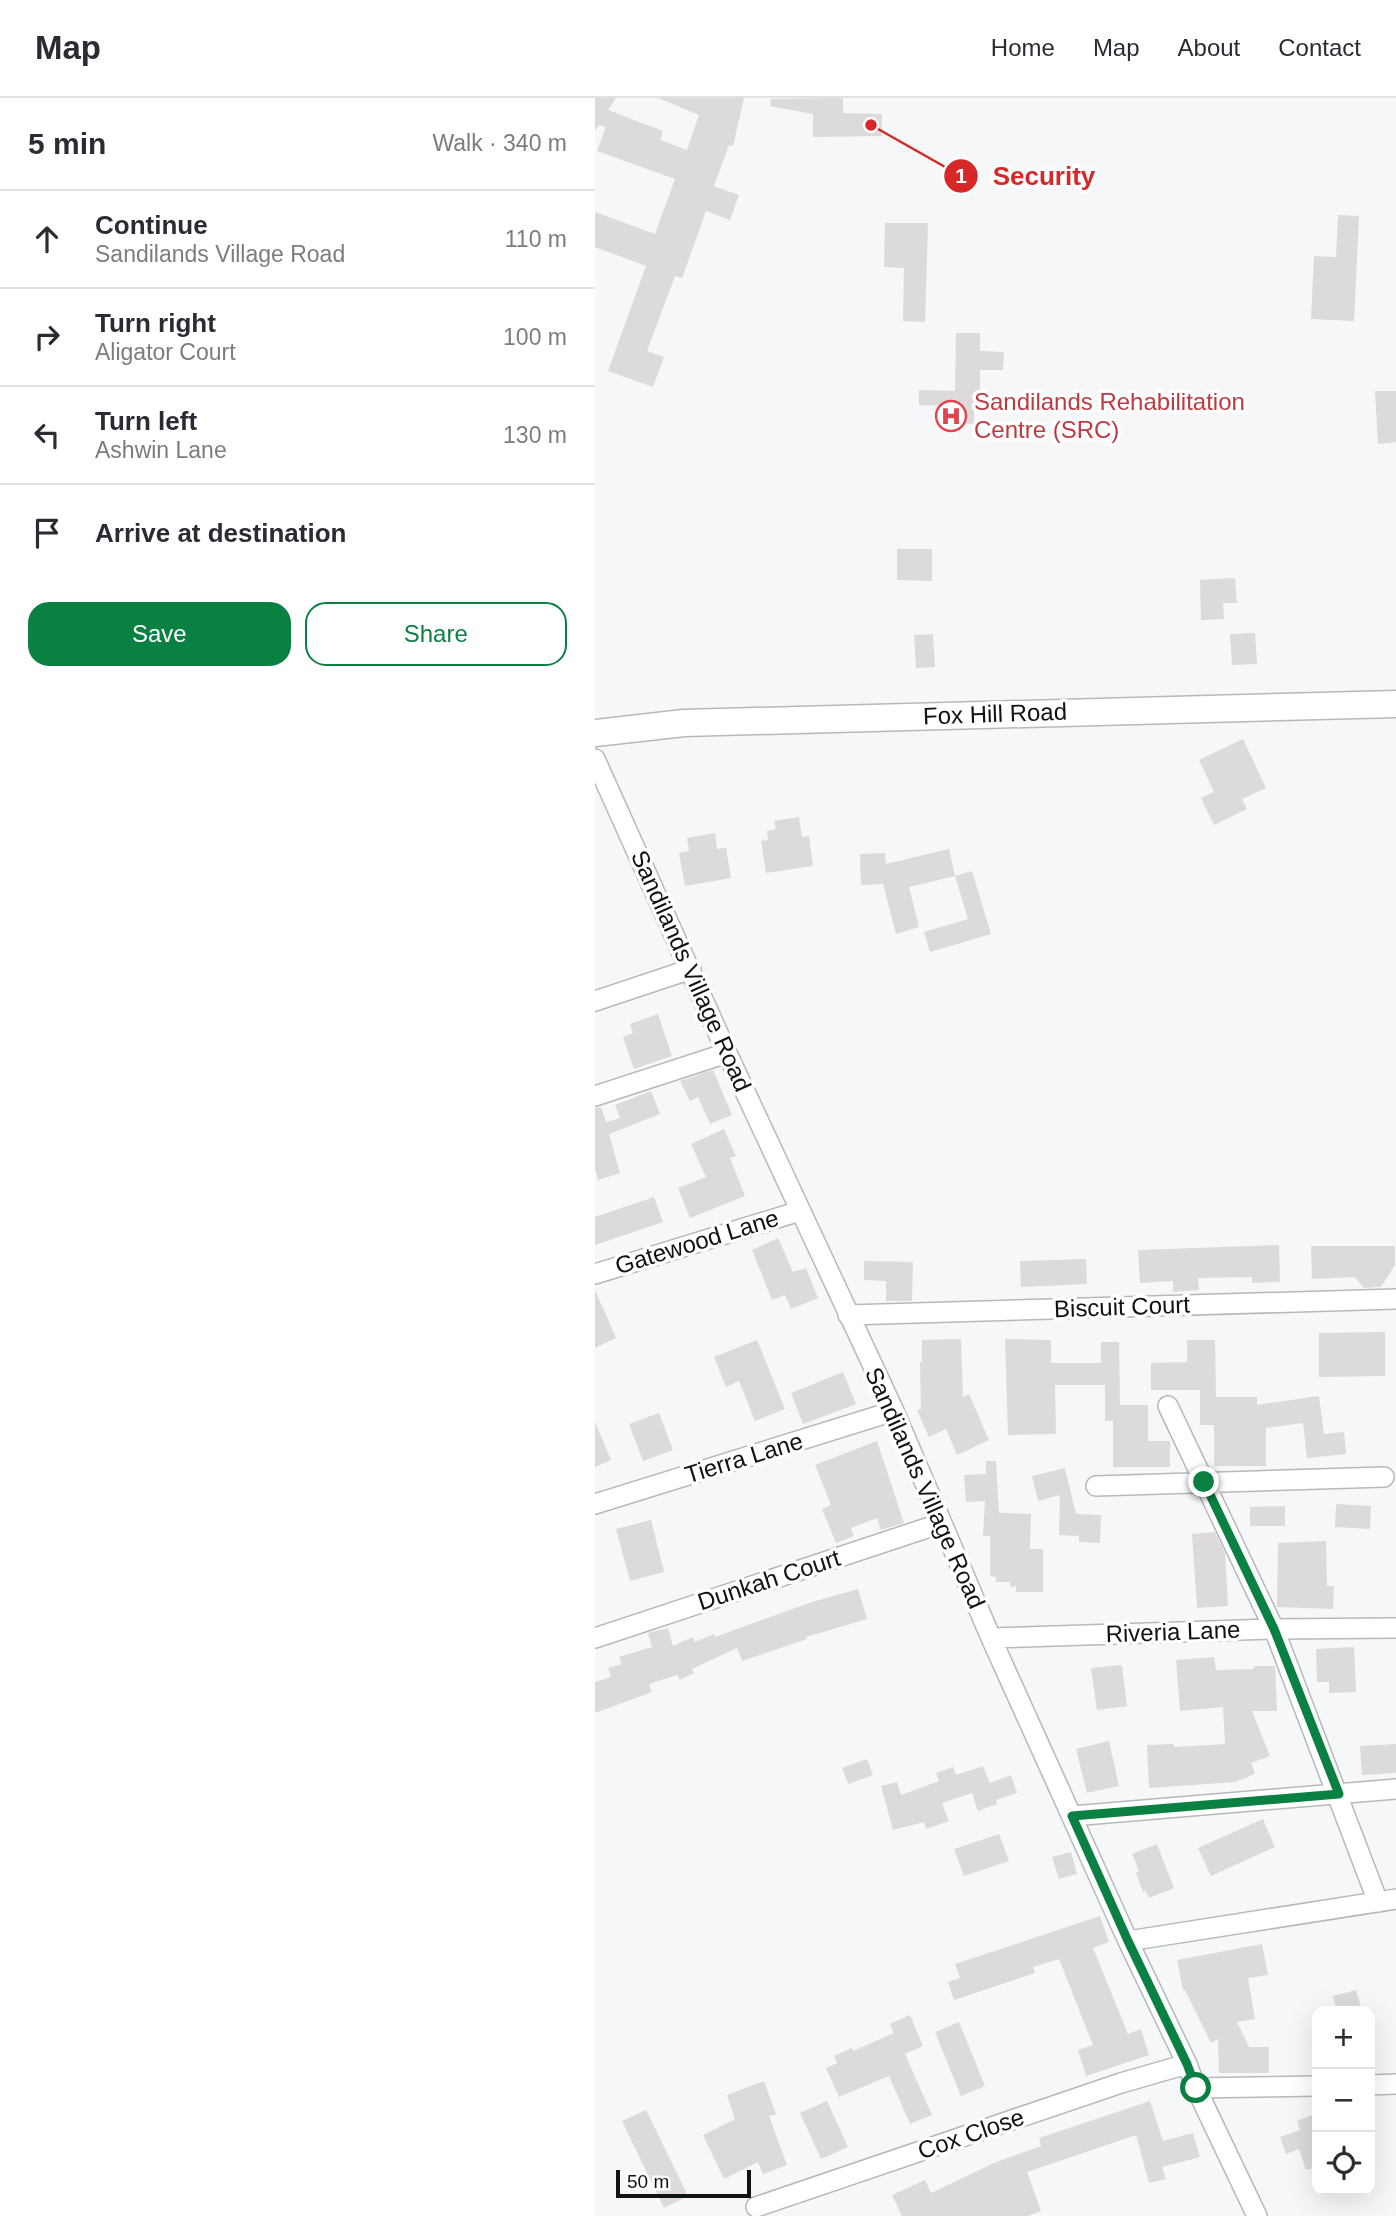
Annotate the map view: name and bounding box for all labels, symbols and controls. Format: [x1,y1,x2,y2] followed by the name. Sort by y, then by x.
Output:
[35,29,101,66] text: Map
[991,34,1055,61] text: Home
[1093,34,1140,61] text: Map
[1178,34,1240,61] text: About
[1278,34,1361,61] text: Contact
[28,127,106,160] text: 5 min
[432,130,567,156] text: Walk · 340 m
[943,152,1109,199] callout: Security
[993,161,1096,191] text: Security
[955,164,967,187] text: 1
[95,210,208,240] text: Continue
[28,220,66,258] icon: ahead
[505,226,567,252] text: 110 m
[95,241,345,267] text: Sandilands Village Road
[95,308,216,338] text: Turn right
[28,318,66,356] icon: right
[503,324,567,350] text: 100 m
[95,339,236,365] text: Aligator Court
[974,388,1245,443] place label: Sandilands Rehabilitation Centre (SRC)
[934,399,968,433] hospital icon: Sandilands Rehabilitation Centre (SRC)
[95,406,197,436] text: Turn left
[28,416,66,454] icon: left
[503,422,567,448] text: 130 m
[95,437,227,463] text: Ashwin Lane
[28,514,66,552] icon: arrive
[95,518,346,548] text: Arrive at destination
[28,602,291,666] button: Save
[305,602,567,666] button: Share
[923,697,1067,730] street label: Fox Hill Road
[626,846,757,1096] street label: Sandilands Village Road
[612,1204,782,1279] street label: Gatewood Lane
[1054,1291,1191,1322] street label: Biscuit Court
[860,1363,991,1613] street label: Sandilands Village Road
[682,1427,806,1488] street label: Tierra Lane
[1188,1466,1219,1497] route end
[694,1544,844,1615] street label: Dunkah Court
[1105,1616,1241,1647] street label: Riveria Lane
[1312,2006,1375,2195] map controls
[1312,2006,1375,2069] button: +
[1312,2069,1375,2132] button: −
[1180,2072,1211,2103] route start
[914,2103,1028,2164] street label: Cox Close
[1312,2132,1375,2195] button: locate
[616,2167,751,2199] scale bar
[627,2171,669,2192] text: 50 m

